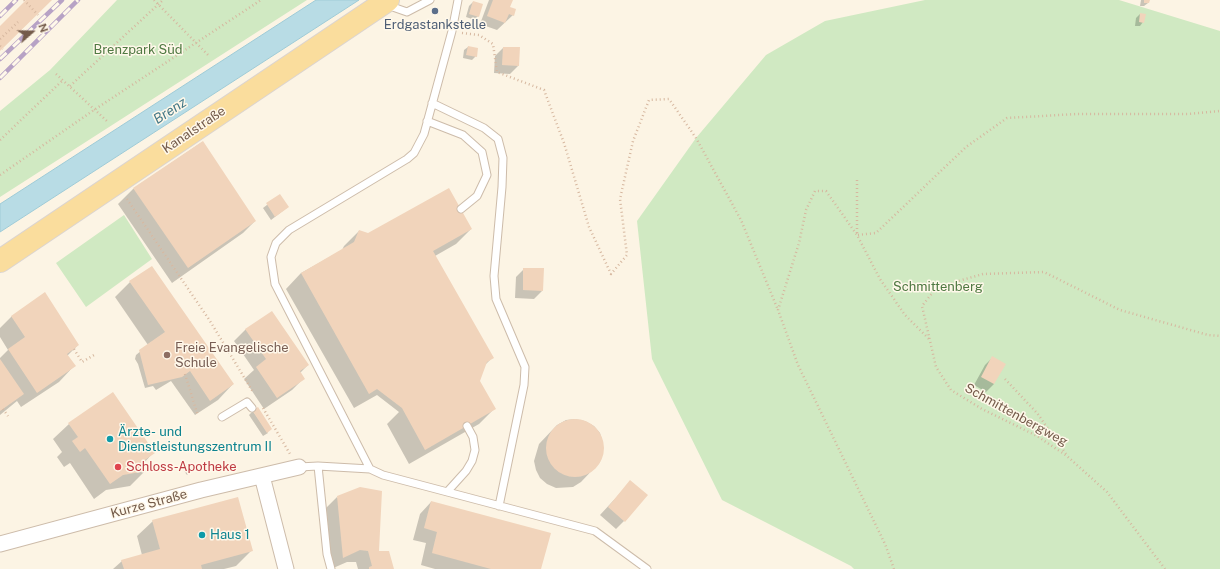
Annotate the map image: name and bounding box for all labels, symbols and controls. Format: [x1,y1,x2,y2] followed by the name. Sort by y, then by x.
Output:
[430,6,440,16] marker: Erdgastankstelle
[12,12,52,52] north arrow
[384,17,486,33] place label: Erdgastankstelle
[36,22,50,34] text: N
[93,42,183,58] park label: Brenzpark Süd
[150,94,190,128] water label: Brenz
[159,103,229,157] street label: Kanalstraße
[893,279,983,295] park label: Schmittenberg
[175,340,289,371] place label: Freie Evangelische Schule
[162,350,172,360] marker: Freie Evangelische Schule
[962,380,1070,450] street label: Schmittenbergweg
[118,424,272,455] place label: Ärzte- und Dienstleistungszentrum II
[105,434,115,444] marker: Ärzte- und Dienstleistungszentrum II
[126,459,237,475] place label: Schloss-Apotheke
[113,462,123,472] marker: Schloss-Apotheke
[109,486,189,522] street label: Kurze Straße
[210,527,250,543] place label: Haus 1
[197,530,207,540] marker: Haus 1

